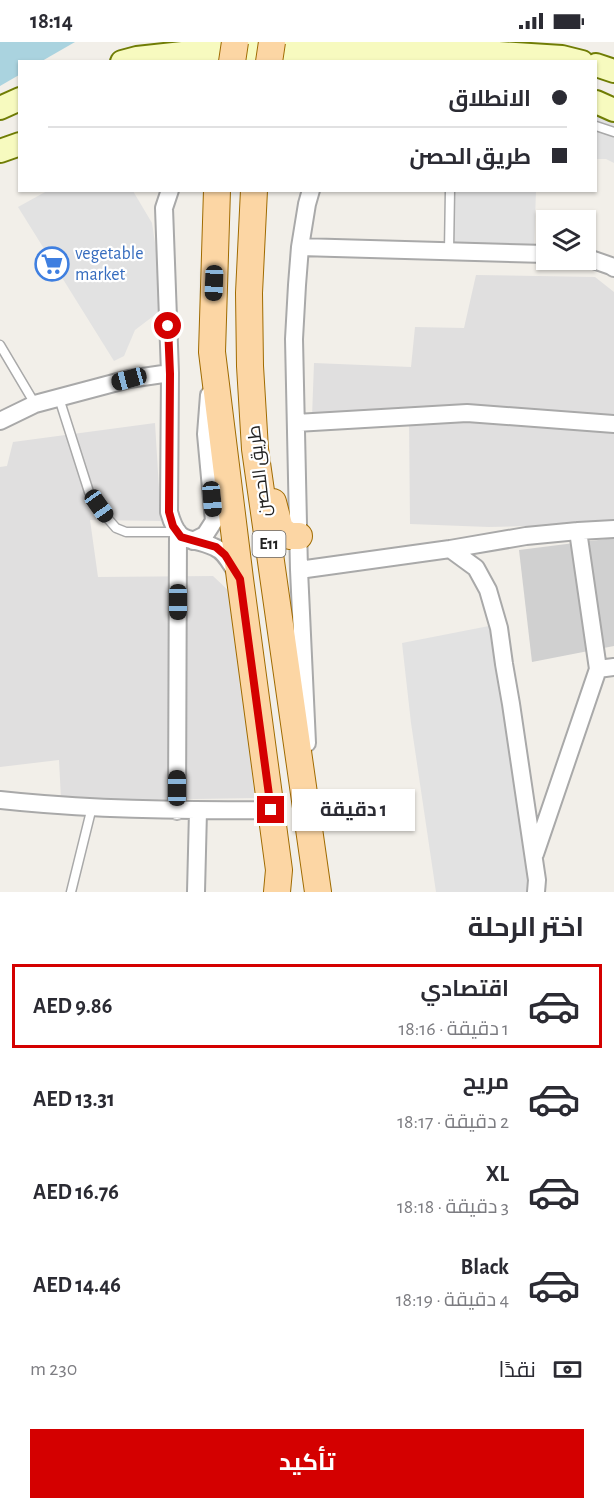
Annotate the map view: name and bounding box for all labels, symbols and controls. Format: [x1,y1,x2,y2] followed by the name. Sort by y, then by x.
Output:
[30,10,73,32] text: 18:14
[448,88,531,110] text: الانطلاق
[409,146,531,168] text: طريق الحصن
[536,210,596,270] map controls
[536,210,596,270] button: layers
[75,245,144,284] place label: vegetable market
[34,246,70,282] supermarket icon: vegetable market
[204,265,224,301] car
[154,312,181,339] route start
[109,366,149,392] car
[245,424,277,518] street label: طريق الحصن
[201,480,223,518] car
[81,486,117,526] car
[252,531,286,557] road number: E11
[169,584,187,620] car
[168,770,186,806] car
[292,789,415,831] callout: 1 دقيقة
[257,796,284,823] route end
[320,800,387,820] text: 1 دقيقة
[468,914,584,941] text: اختر الرحلة
[420,978,509,1000] text: اقتصادي
[527,979,581,1033] icon: car
[33,995,112,1017] text: AED 9.86
[398,1019,509,1039] text: 1 دقيقة · 18:16
[463,1071,509,1093] text: مريح
[527,1072,581,1126] icon: car
[33,1088,115,1110] text: AED 13.31
[397,1112,509,1132] text: 2 دقيقة · 18:17
[486,1163,509,1185] text: XL
[527,1165,581,1219] icon: car
[33,1181,119,1203] text: AED 16.76
[397,1197,509,1217] text: 3 دقيقة · 18:18
[461,1256,509,1278] text: Black
[527,1258,581,1312] icon: car
[33,1274,121,1296] text: AED 14.46
[396,1290,509,1310] text: 4 دقيقة · 18:19
[551,1353,584,1386] icon: cash
[30,1359,77,1379] text: 230 m
[498,1359,536,1381] text: نقدًا
[30,1429,584,1498] button: تأكيد

